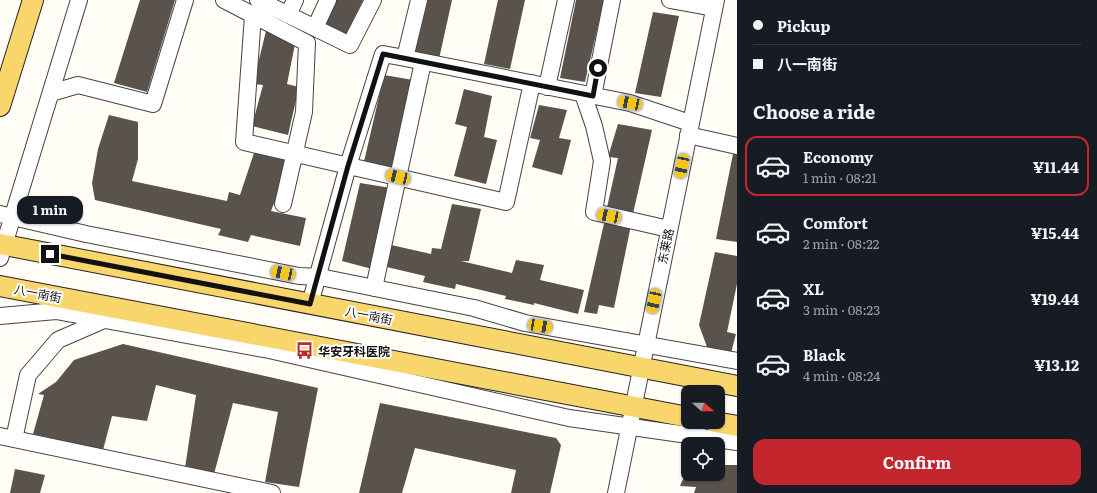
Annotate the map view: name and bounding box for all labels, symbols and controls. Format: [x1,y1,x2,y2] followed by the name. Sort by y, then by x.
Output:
[777,14,830,37] text: Pickup
[777,52,837,75] text: 八一南街
[589,59,607,77] route start
[617,95,643,111] car
[753,98,875,125] text: Choose a ride
[803,145,873,168] text: Economy
[755,148,791,184] icon: car
[674,153,690,179] car
[1033,155,1079,178] text: ¥11.44
[385,168,411,186] car
[803,168,877,187] text: 1 min · 08:21
[17,196,83,224] callout: 1 min
[33,200,67,219] text: 1 min
[596,208,622,224] car
[803,211,868,234] text: Comfort
[755,214,791,250] icon: car
[1031,221,1079,244] text: ¥15.44
[652,227,678,265] street label: 东莱路
[803,234,879,253] text: 2 min · 08:22
[41,245,59,263] route end
[270,265,296,281] car
[803,277,824,300] text: XL
[13,280,63,306] street label: 八一南街
[755,280,791,316] icon: car
[1031,287,1079,310] text: ¥19.44
[646,288,662,314] car
[803,300,880,319] text: 3 min · 08:23
[344,302,394,328] street label: 八一南街
[527,318,553,334] car
[295,341,315,361] bus stop icon: 华安牙科医院
[318,342,390,360] place label: 华安牙科医院
[803,343,846,366] text: Black
[755,346,791,382] icon: car
[1034,353,1079,376] text: ¥13.12
[803,366,880,385] text: 4 min · 08:24
[681,385,725,429] north arrow
[681,385,725,481] map controls
[681,437,725,481] button: locate
[753,439,1081,485] button: Confirm

